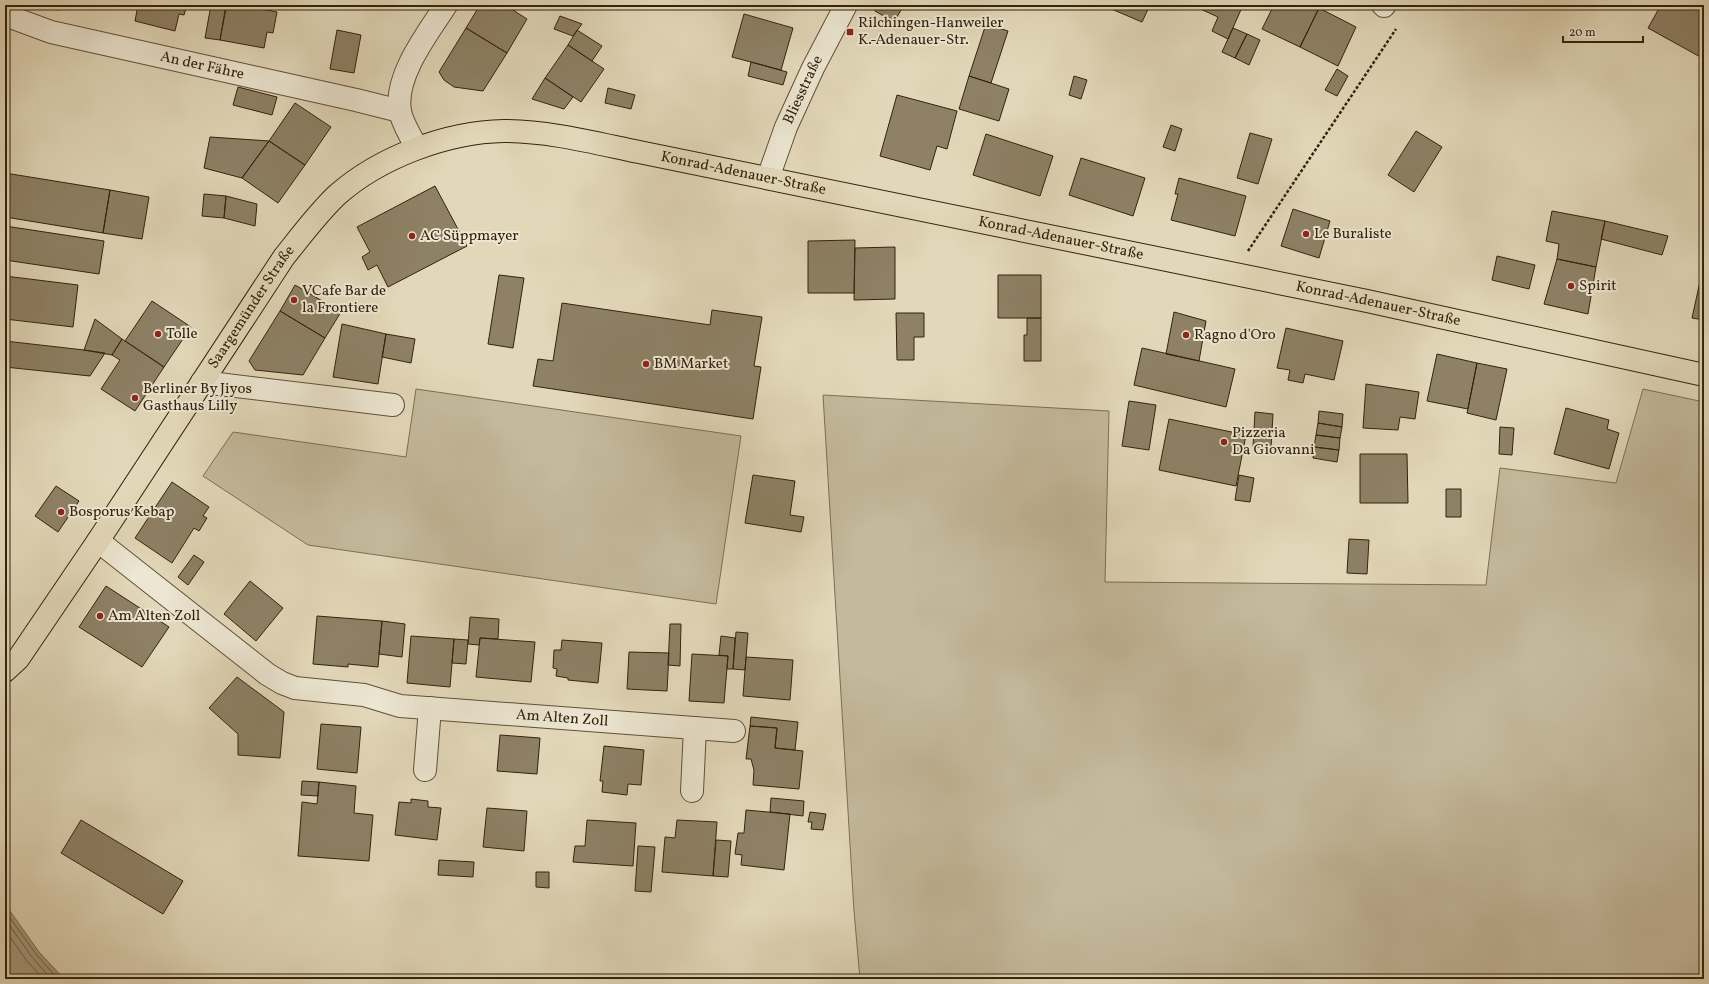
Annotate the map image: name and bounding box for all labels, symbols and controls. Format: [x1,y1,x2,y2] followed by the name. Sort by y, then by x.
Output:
[858,13,1004,51] place label: Rilchingen-Hanweiler K.-Adenauer-Str.
[1563,18,1643,44] scale bar
[1569,25,1596,41] text: 20 m
[845,27,855,37] marker: Rilchingen-Hanweiler K.-Adenauer-Str.
[158,46,246,85] street label: An der Fähre
[778,52,828,128] street label: Bliesstraße
[659,146,828,201] street label: Konrad-Adenauer-Straße
[976,211,1145,265] street label: Konrad-Adenauer-Straße
[1314,224,1392,245] place label: Le Buraliste
[420,226,519,247] place label: AC Süppmayer
[1301,229,1311,239] marker: Le Buraliste
[407,231,417,241] marker: AC Süppmayer
[203,241,300,373] street label: Saargemünder Straße
[1294,276,1463,332] street label: Konrad-Adenauer-Straße
[1579,276,1616,297] place label: Spirit
[302,281,386,319] place label: VCafe Bar de la Frontiere
[1566,281,1576,291] marker: Spirit
[289,295,299,305] marker: VCafe Bar de la Frontiere
[166,324,198,345] place label: Tolle
[1194,325,1276,346] place label: Ragno d'Oro
[153,329,163,339] marker: Tolle
[1181,330,1191,340] marker: Ragno d'Oro
[654,354,728,375] place label: BM Market
[641,359,651,369] marker: BM Market
[143,379,252,417] place label: Berliner By Jiyos Gasthaus Lilly
[130,393,140,403] marker: Berliner By Jiyos Gasthaus Lilly
[1232,423,1315,461] place label: Pizzeria Da Giovanni
[1219,437,1229,447] marker: Pizzeria Da Giovanni
[69,502,174,523] place label: Bosporus Kebap
[56,507,66,517] marker: Bosporus Kebap
[108,606,200,627] place label: Am Alten Zoll
[95,611,105,621] marker: Am Alten Zoll
[515,704,609,732] street label: Am Alten Zoll

